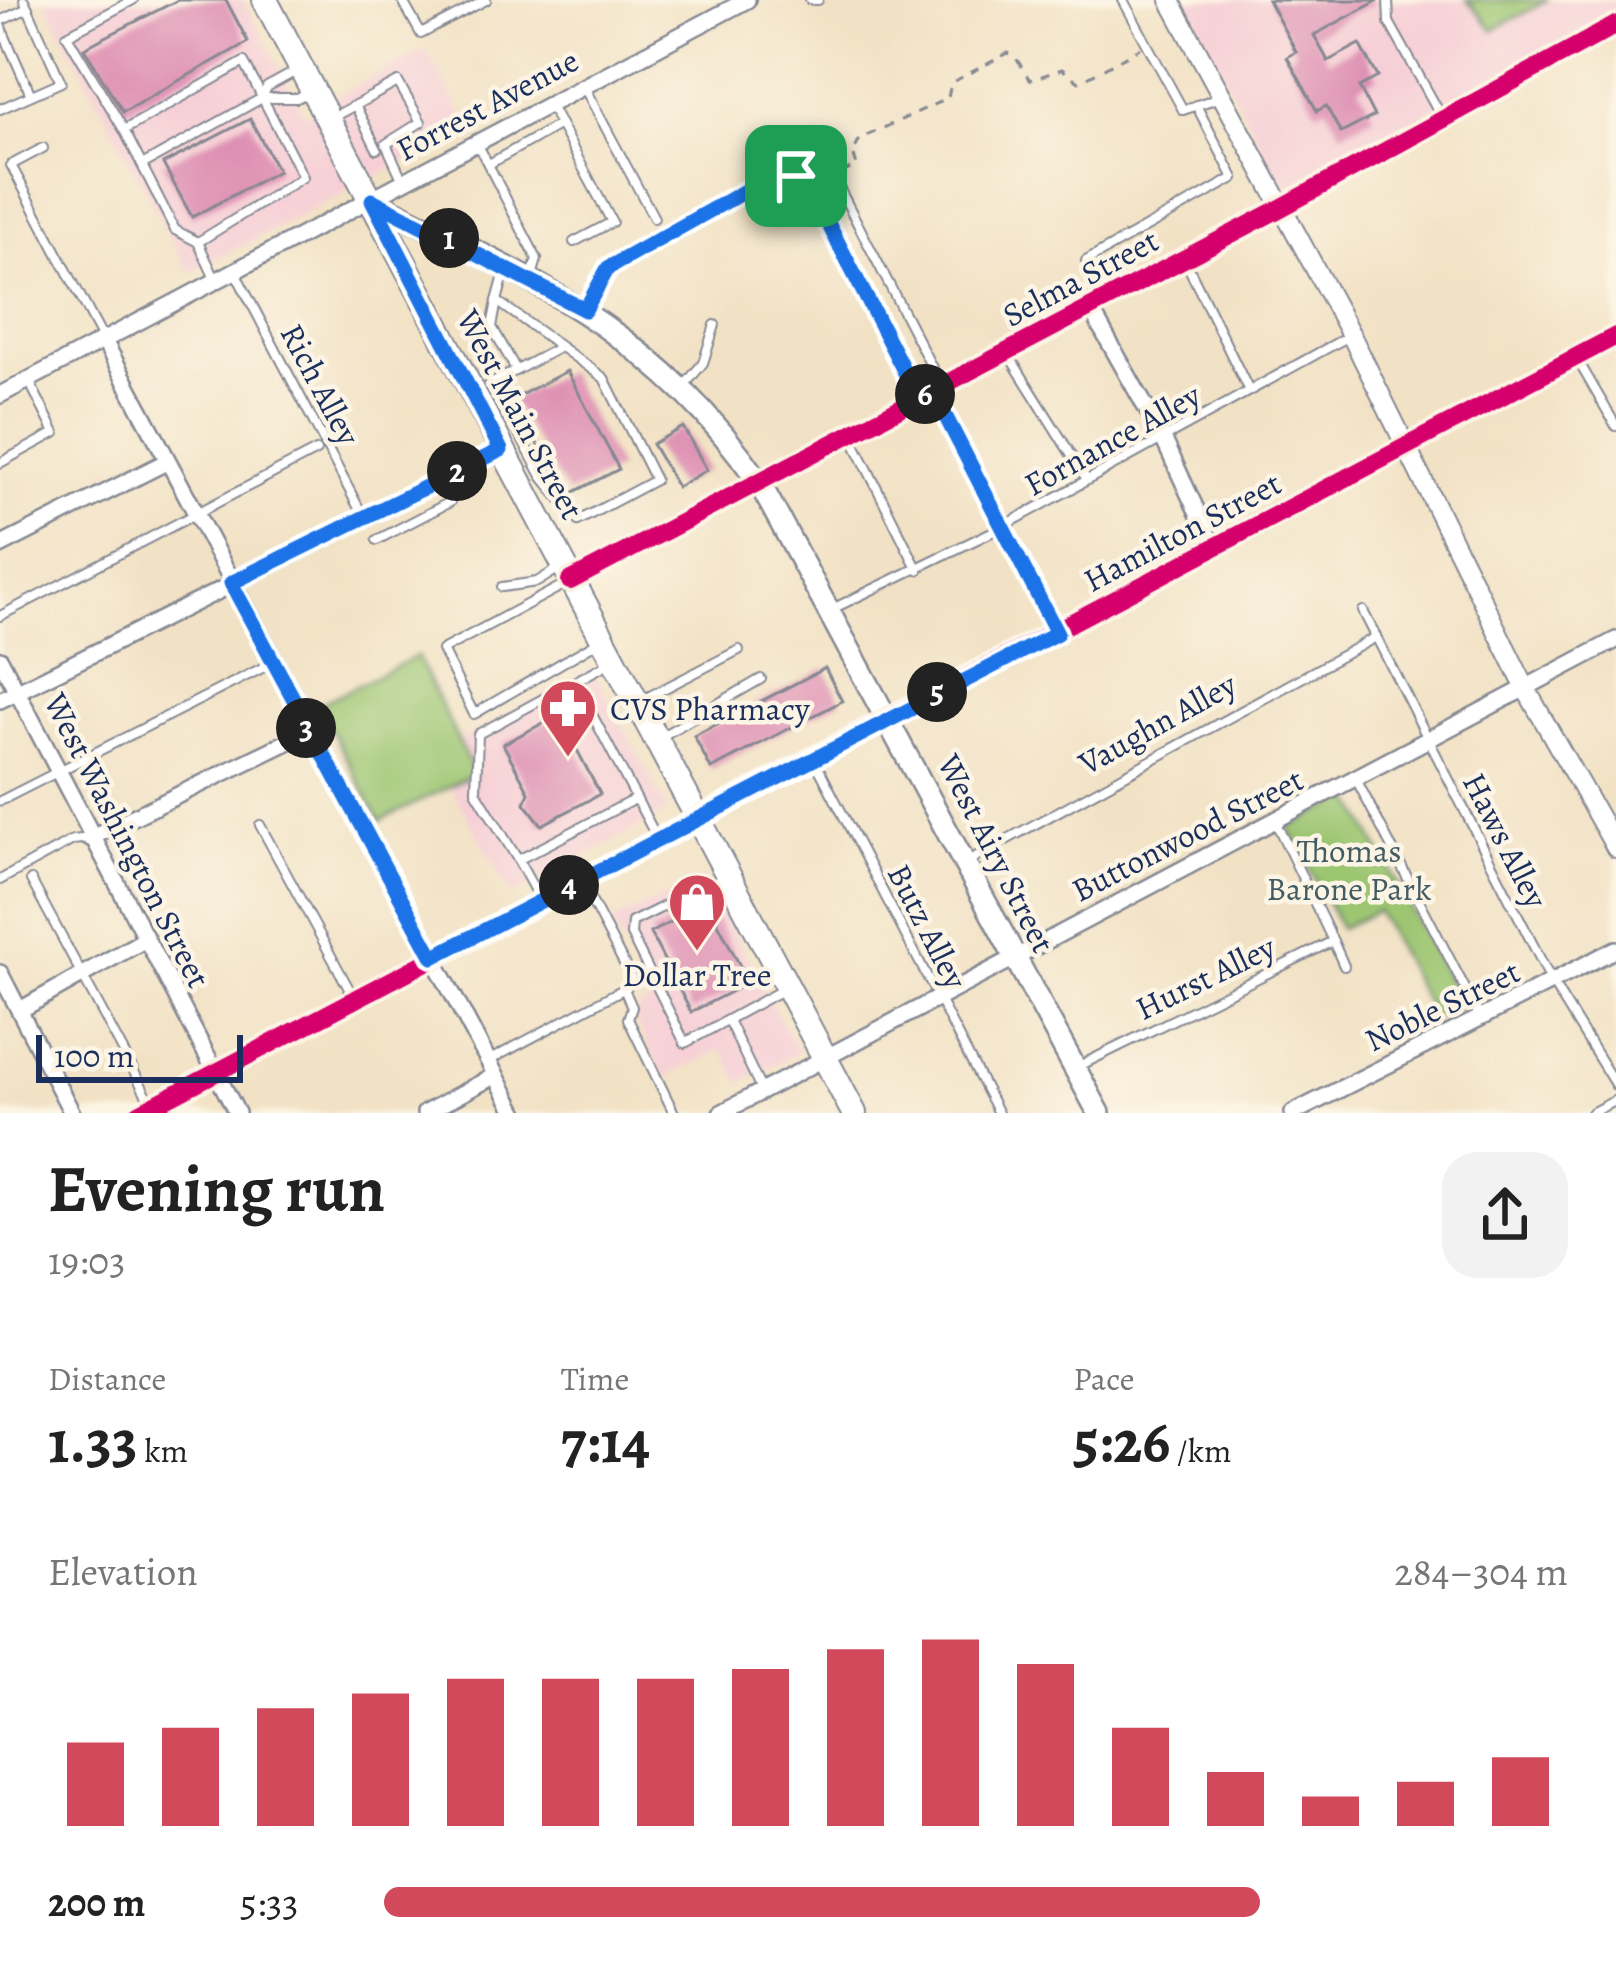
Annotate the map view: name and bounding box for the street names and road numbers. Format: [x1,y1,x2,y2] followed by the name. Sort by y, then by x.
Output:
[388,37,586,171] street label: Forrest Avenue
[995,218,1166,337] street label: Selma Street
[446,300,595,527] street label: West Main Street
[270,316,371,453] street label: Rich Alley
[1016,372,1209,506] street label: Fornance Alley
[1076,460,1289,602] street label: Hamilton Street
[1069,662,1244,786] street label: Vaughn Alley
[33,684,221,995] street label: West Washington Street
[927,745,1066,960] street label: West Airy Street
[1064,757,1311,912] street label: Buttonwood Street
[1452,765,1559,916] street label: Haws Alley
[877,856,978,997] street label: Butz Alley
[1128,924,1283,1031] street label: Hurst Alley
[1357,949,1527,1062] street label: Noble Street

